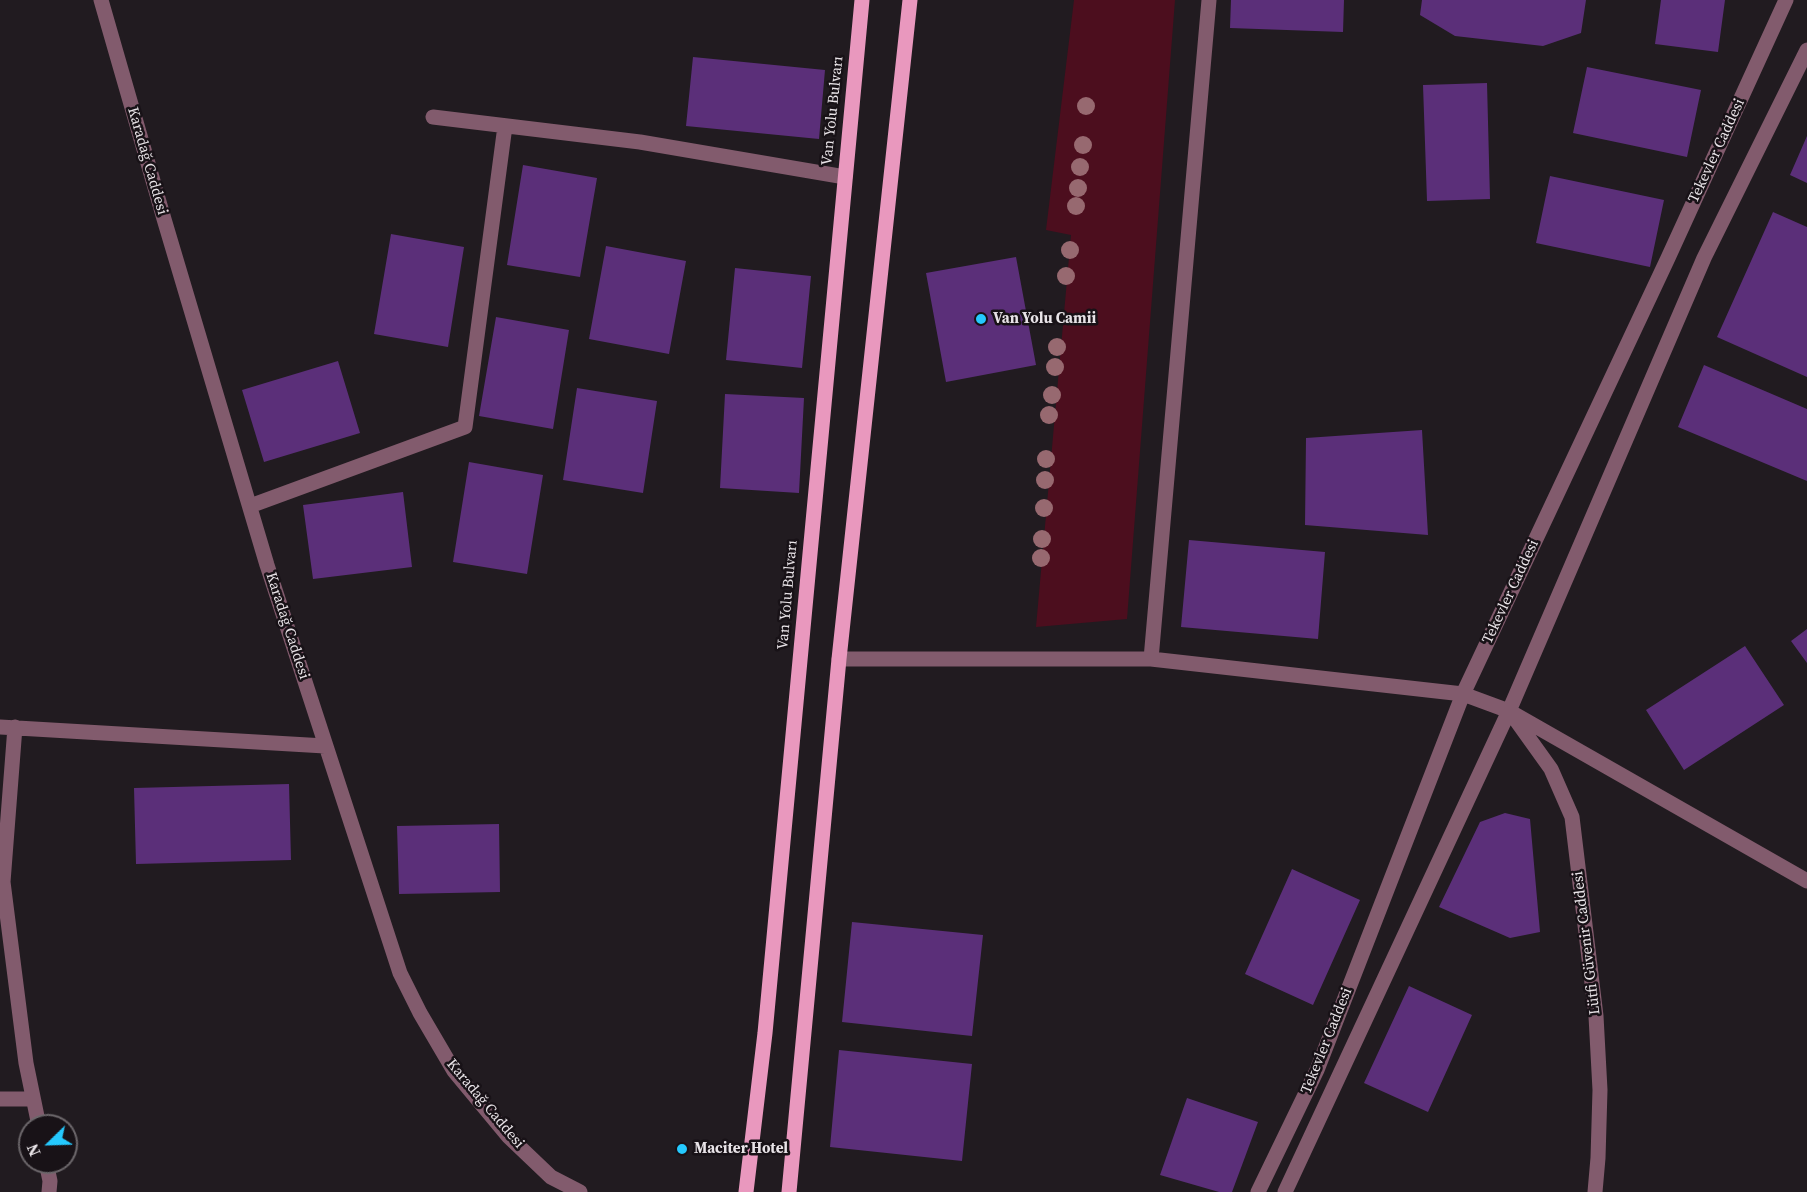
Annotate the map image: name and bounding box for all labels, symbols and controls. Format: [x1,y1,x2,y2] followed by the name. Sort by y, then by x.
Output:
[818,55,848,167] street label: Van Yolu Bulvarı
[1685,96,1749,206] street label: Tekevler Caddesi
[123,105,171,217] street label: Karadağ Caddesi
[993,310,1096,328] place label: Van Yolu Camii
[974,312,988,326] marker: Van Yolu Camii
[1479,537,1543,647] street label: Tekevler Caddesi
[774,540,802,650] street label: Van Yolu Bulvarı
[261,570,313,682] street label: Karadağ Caddesi
[1569,870,1605,1016] street label: Lütfi Güvenir Caddesi
[1298,985,1356,1097] street label: Tekevler Caddesi
[442,1056,528,1152] street label: Karadağ Caddesi
[18,1114,78,1174] north arrow
[694,1140,788,1158] place label: Maciter Hotel
[21,1141,46,1160] text: N
[675,1142,689,1156] marker: Maciter Hotel

